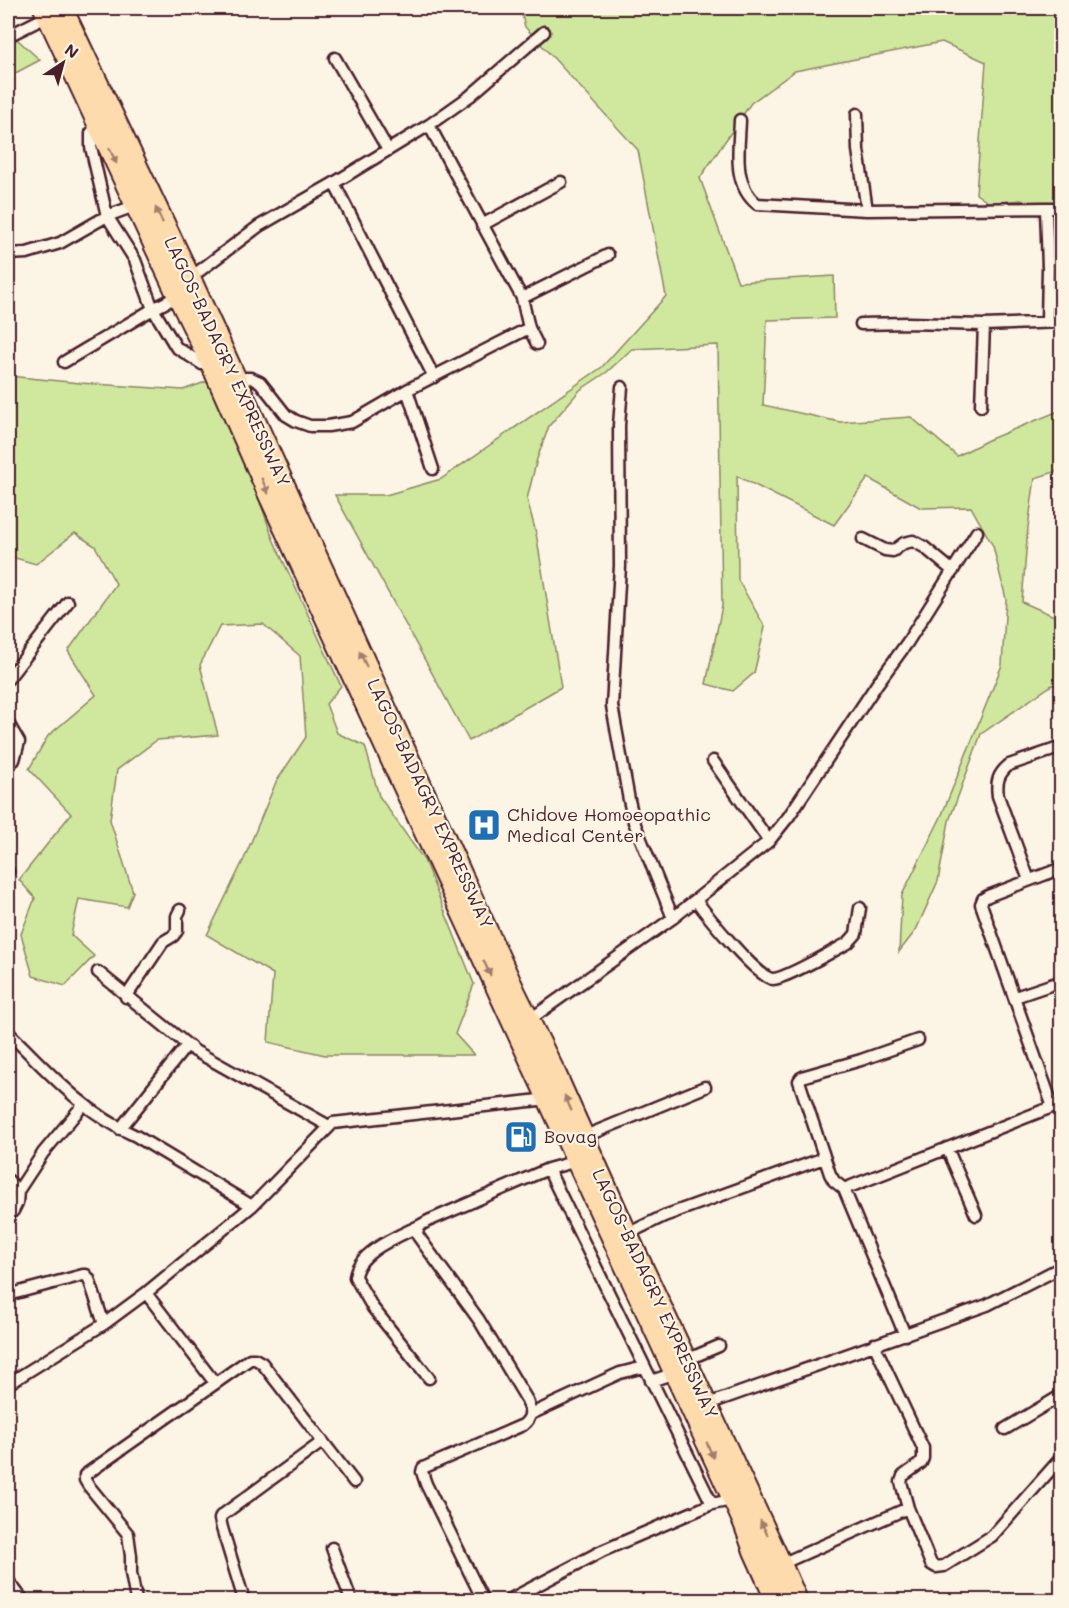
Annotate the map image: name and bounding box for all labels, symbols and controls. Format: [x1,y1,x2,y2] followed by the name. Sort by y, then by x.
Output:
[33,33,93,93] north arrow
[61,38,83,63] text: N
[108,148,117,165] one-way arrow
[155,206,164,223] one-way arrow
[159,233,297,491] street label: LAGOS-BADAGRY EXPRESSWAY
[260,477,269,494] one-way arrow
[359,651,368,668] one-way arrow
[362,675,500,933] street label: LAGOS-BADAGRY EXPRESSWAY
[507,802,711,847] place label: Chidove Homoeopathic Medical Center
[466,807,502,843] hospital icon: Chidove Homoeopathic Medical Center
[482,959,491,976] one-way arrow
[563,1094,573,1112] one-way arrow
[503,1119,539,1155] fuel station icon: Bovag
[544,1124,597,1148] place label: Bovag
[587,1165,725,1423] street label: LAGOS-BADAGRY EXPRESSWAY
[705,1441,714,1458] one-way arrow
[759,1520,768,1537] one-way arrow

